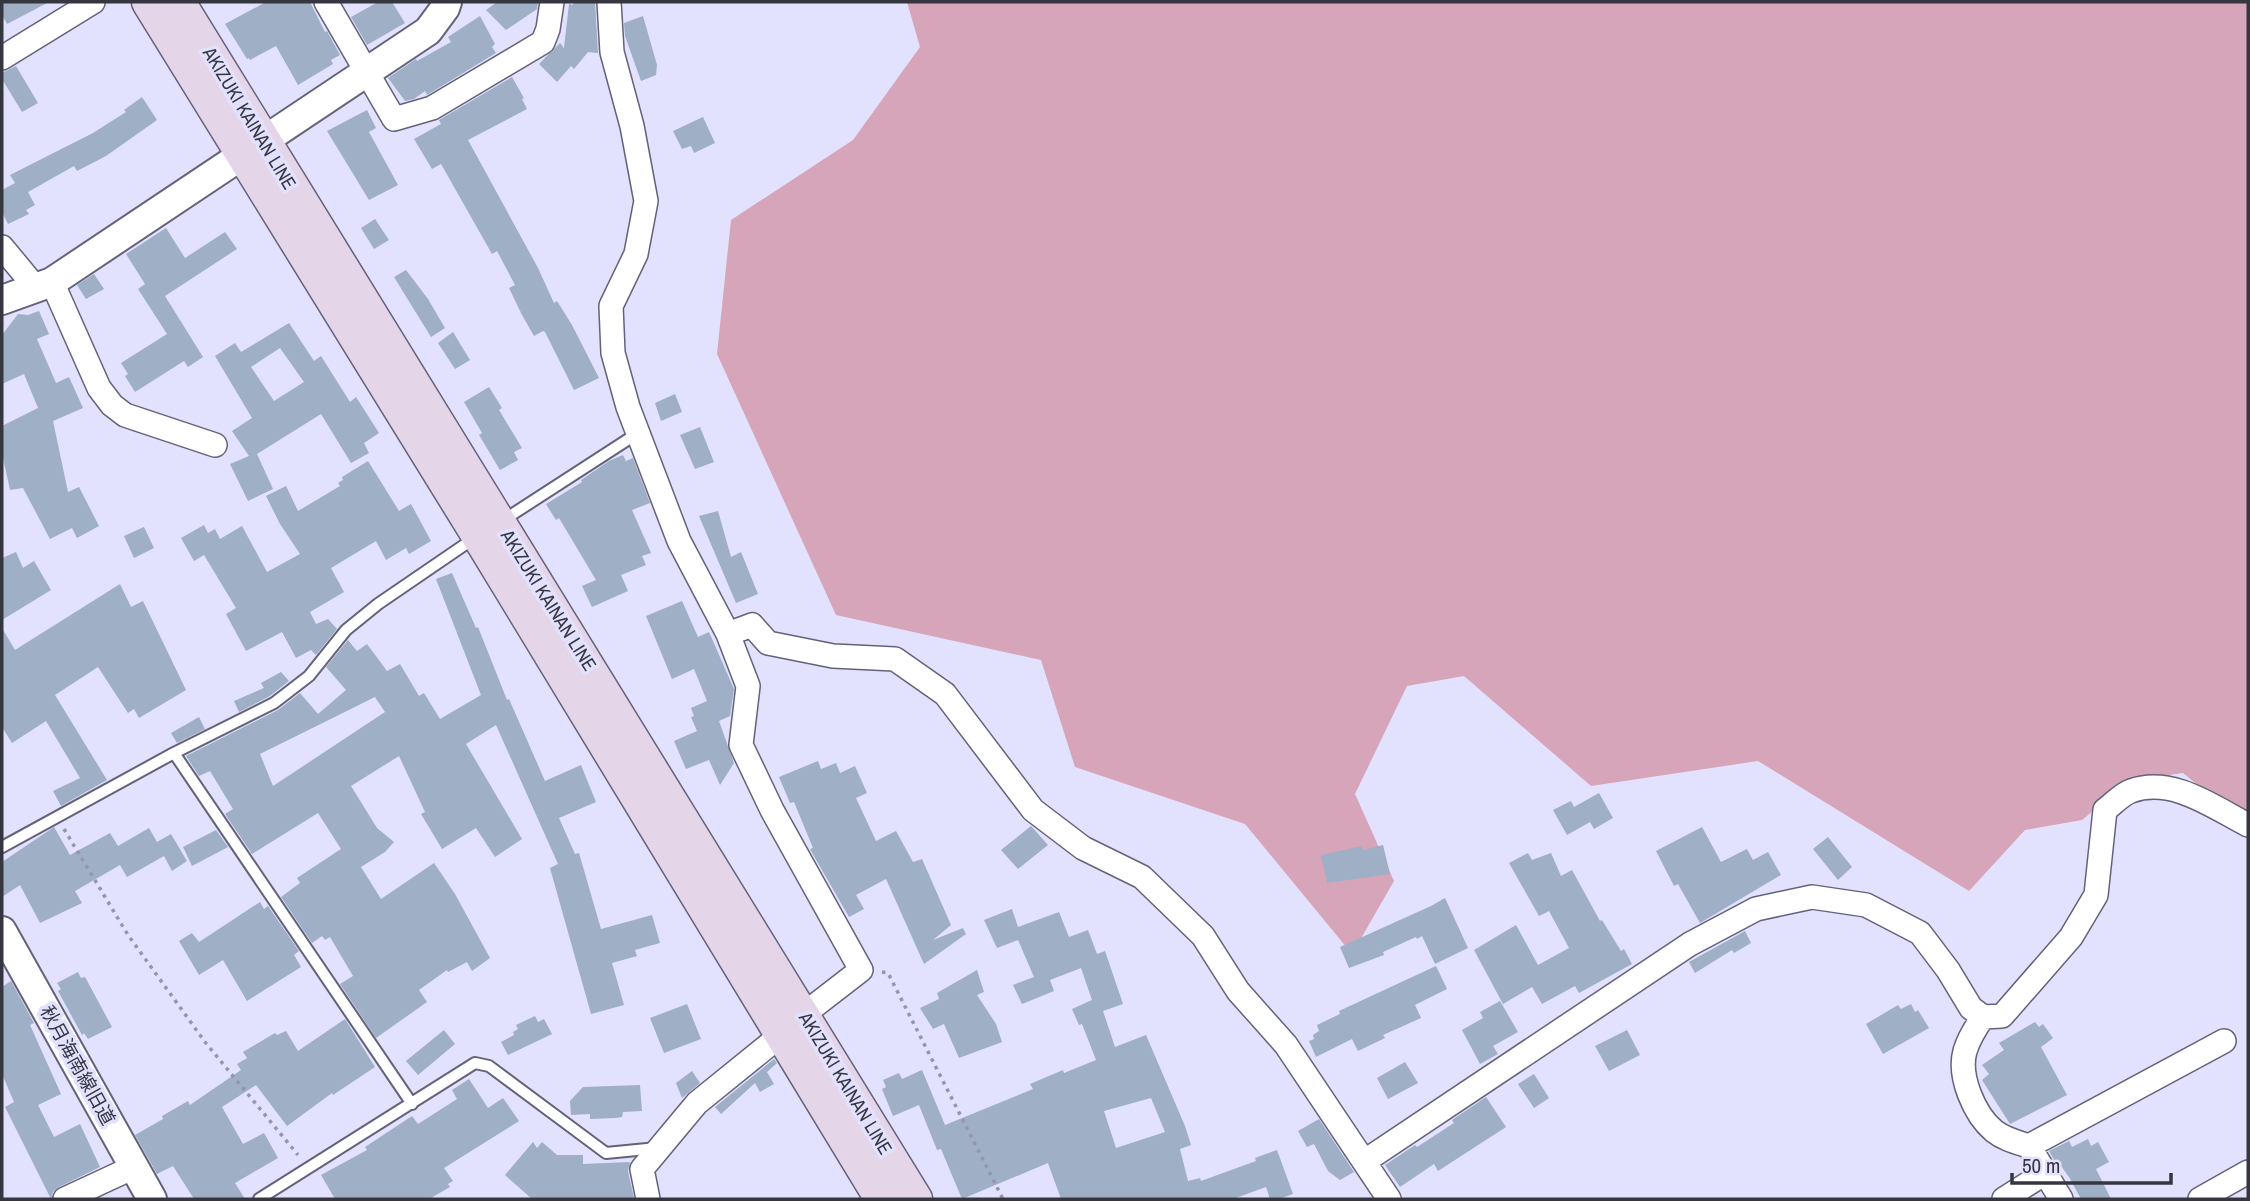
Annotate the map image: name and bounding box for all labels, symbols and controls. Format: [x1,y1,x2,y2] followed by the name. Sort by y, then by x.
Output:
[197,41,303,194] street label: AKIZUKI KAINAN LINE
[495,524,603,676] street label: AKIZUKI KAINAN LINE
[34,1001,122,1129] street label: 秋月海南線旧道
[793,1006,899,1159] street label: AKIZUKI KAINAN LINE
[2012,1142,2171,1186] scale bar
[2022,1151,2060,1180] text: 50 m

